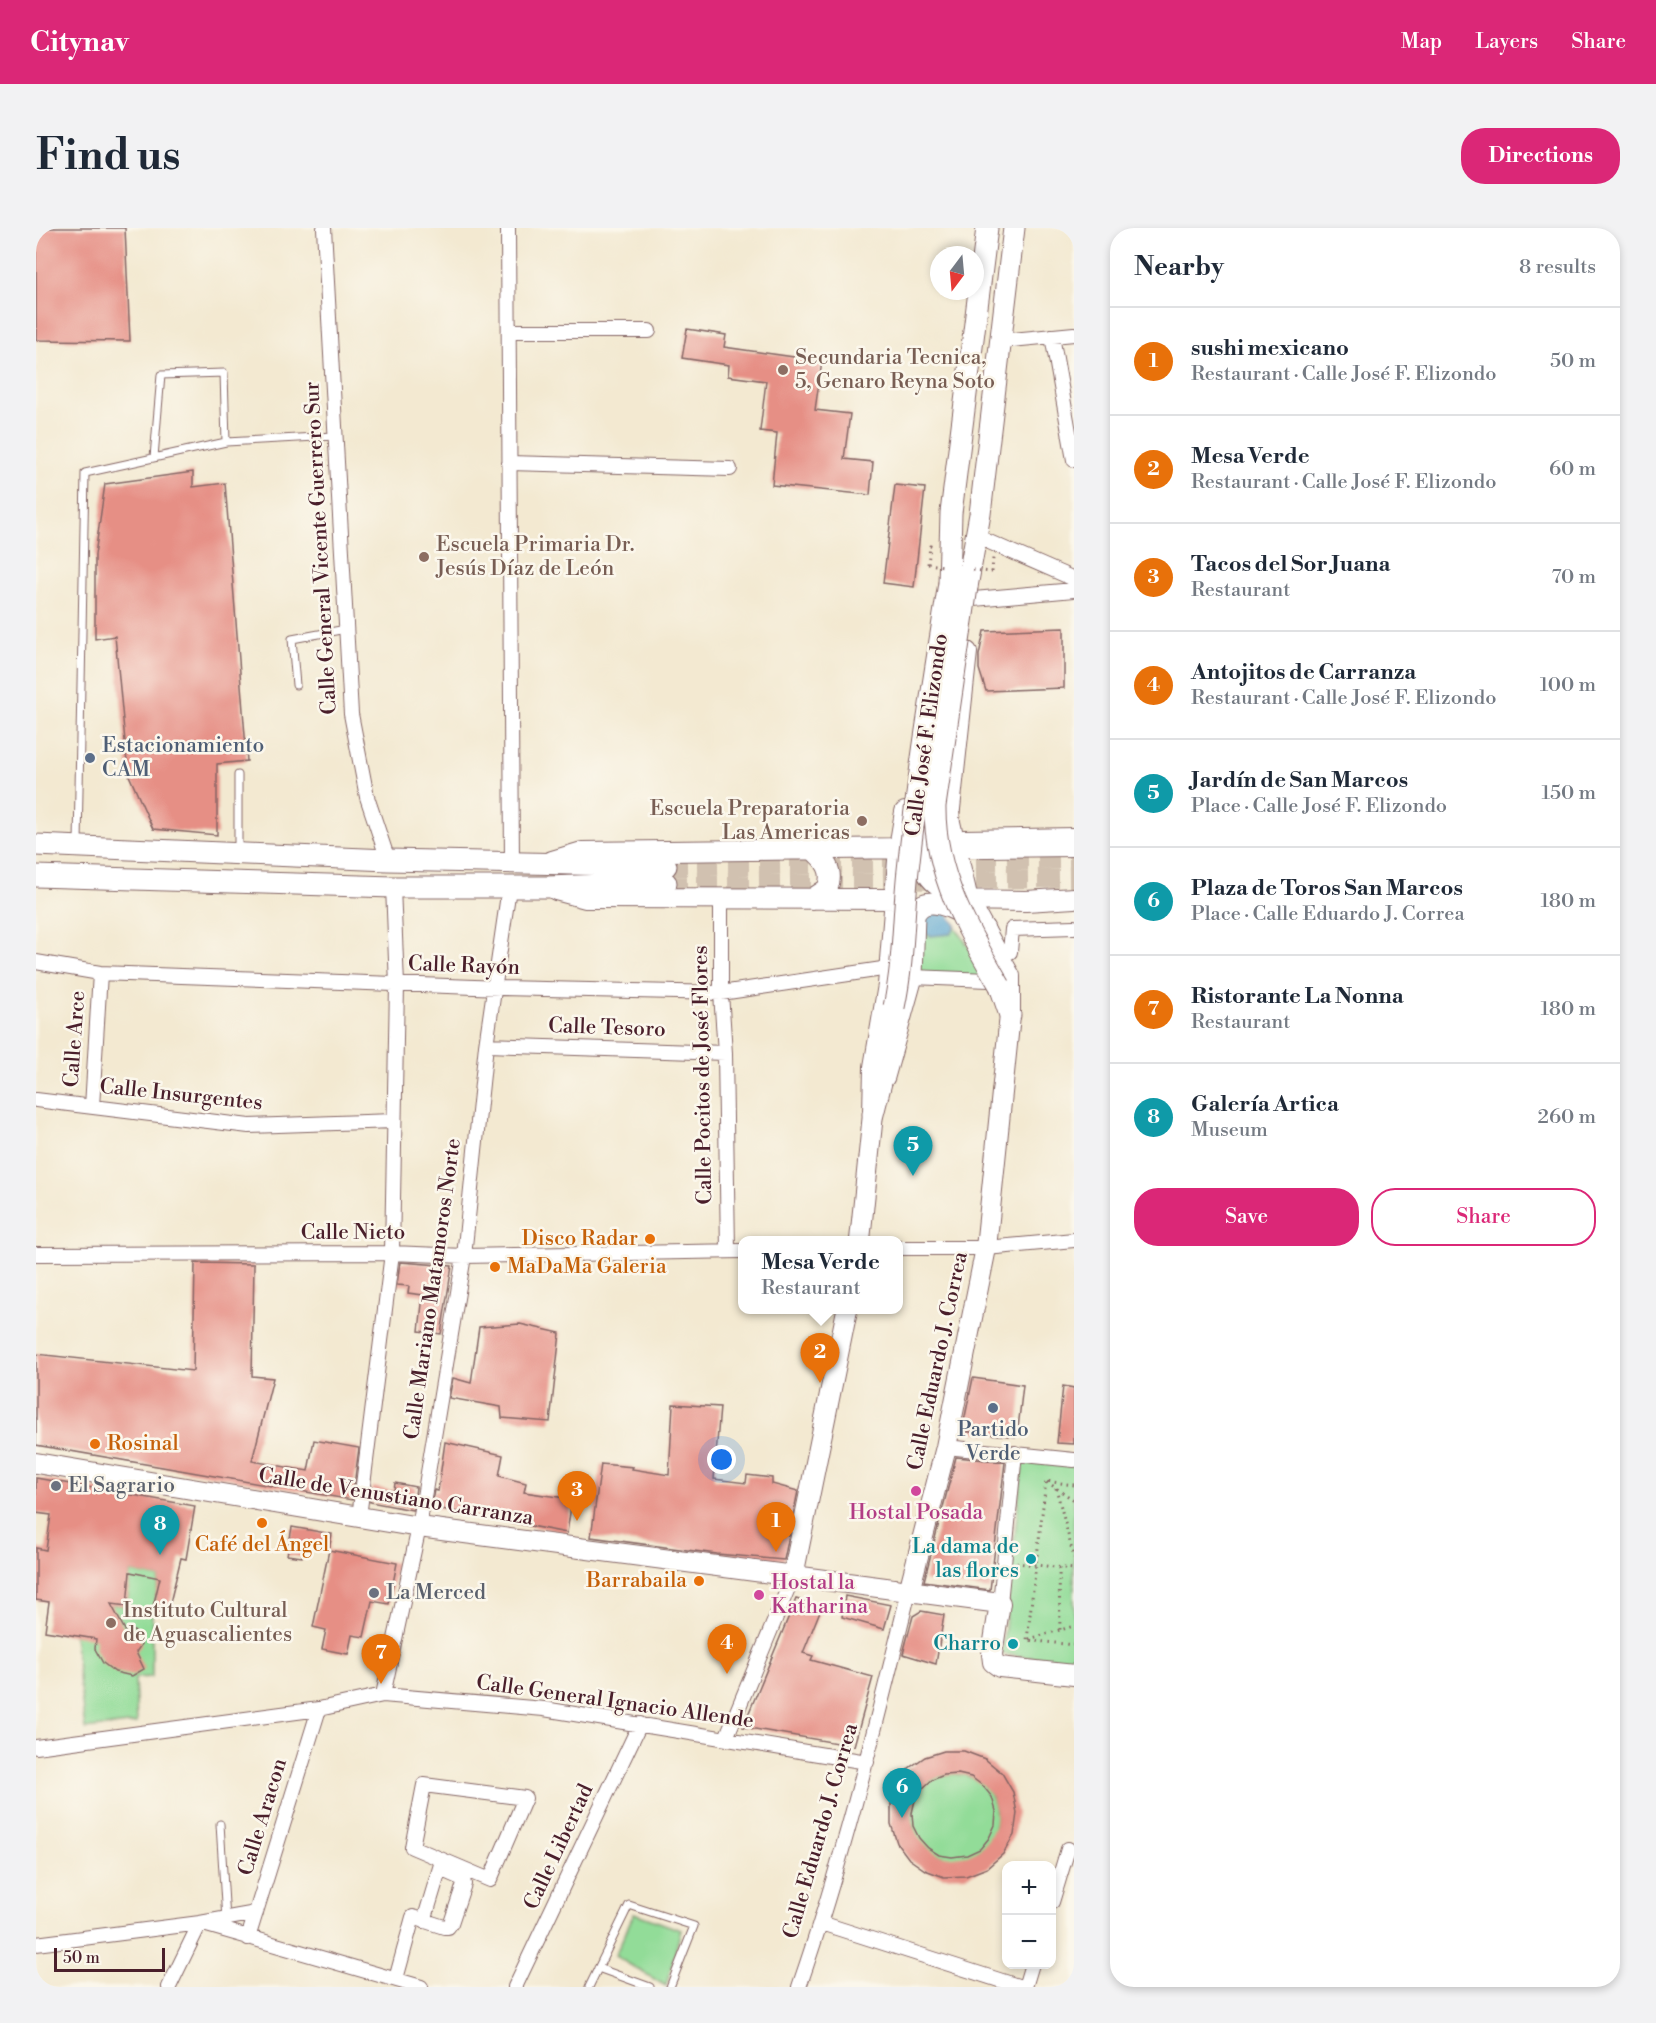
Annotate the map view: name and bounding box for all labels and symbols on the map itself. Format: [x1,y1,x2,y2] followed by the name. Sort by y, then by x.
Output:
[930,246,984,300] north arrow
[795,345,995,395] place label: Secundaria Tecnica, 5, Genaro Reyna Soto
[776,363,790,377] marker: Secundaria Tecnica, 5, Genaro Reyna Soto
[299,381,343,715] street label: Calle General Vicente Guerrero Sur
[435,532,635,582] place label: Escuela Primaria Dr. Jesús Díaz de León
[417,550,431,564] marker: Escuela Primaria Dr. Jesús Díaz de León
[900,632,954,838] street label: Calle José F. Elizondo
[102,733,264,783] place label: Estacionamiento CAM
[83,751,97,765] marker: Estacionamiento CAM
[650,796,850,846] place label: Escuela Preparatoria Las Americas
[855,814,869,828] marker: Escuela Preparatoria Las Americas
[688,945,718,1205] street label: Calle Pocitos de José Flores
[408,951,521,981] street label: Calle Rayón
[59,990,91,1088] street label: Calle Arce
[548,1013,666,1043] street label: Calle Tesoro
[98,1074,264,1116] street label: Calle Insurgentes
[894,1126,932,1176] pin: 5
[399,1137,467,1441] street label: Calle Mariano Matamoros Norte
[301,1220,405,1246] street label: Calle Nieto
[522,1226,638,1252] place label: Disco Radar
[643,1232,657,1246] marker: Disco Radar
[902,1249,974,1473] street label: Calle Eduardo J. Correa
[507,1254,667,1280] place label: MaDaMa Galeria
[488,1260,502,1274] marker: MaDaMa Galeria
[800,1334,840,1383] pin: 2
[986,1401,1000,1415] marker: Partido Verde
[957,1417,1029,1467] place label: Partido Verde
[107,1431,179,1457] place label: Rosinal
[88,1437,102,1451] marker: Rosinal
[707,1445,736,1474] your location
[257,1462,536,1532] street label: Calle de Venustiano Carranza
[558,1472,596,1521] pin: 3
[68,1473,175,1499] place label: El Sagrario
[49,1479,63,1493] marker: El Sagrario
[909,1484,923,1498] marker: Hostal Posada
[849,1500,983,1526] place label: Hostal Posada
[756,1502,796,1552] pin: 1
[140,1506,180,1555] pin: 8
[255,1516,269,1530] marker: Café del Ángel
[195,1530,329,1558] place label: Café del Ángel
[912,1534,1019,1584] place label: La dama de las flores
[1024,1552,1038,1566] marker: La dama de las flores
[585,1568,687,1594] place label: Barrabaila
[771,1570,869,1620] place label: Hostal la Katharina
[692,1574,706,1588] marker: Barrabaila
[386,1580,486,1606] place label: La Merced
[367,1586,381,1600] marker: La Merced
[752,1588,766,1602] marker: Hostal la Katharina
[123,1598,292,1648] place label: Instituto Cultural de Aguascalientes
[104,1616,118,1630] marker: Instituto Cultural de Aguascalientes
[708,1624,746,1674] pin: 4
[933,1631,1001,1657] place label: Charro
[362,1634,400,1684] pin: 7
[1006,1637,1020,1651] marker: Charro
[475,1670,755,1734] street label: Calle General Ignacio Allende
[778,1720,864,1942] street label: Calle Eduardo J. Correa
[233,1755,293,1879] street label: Calle Aracon
[882,1768,922,1818] pin: 6
[519,1780,600,1914] street label: Calle Libertad
[54,1945,165,1972] scale bar

